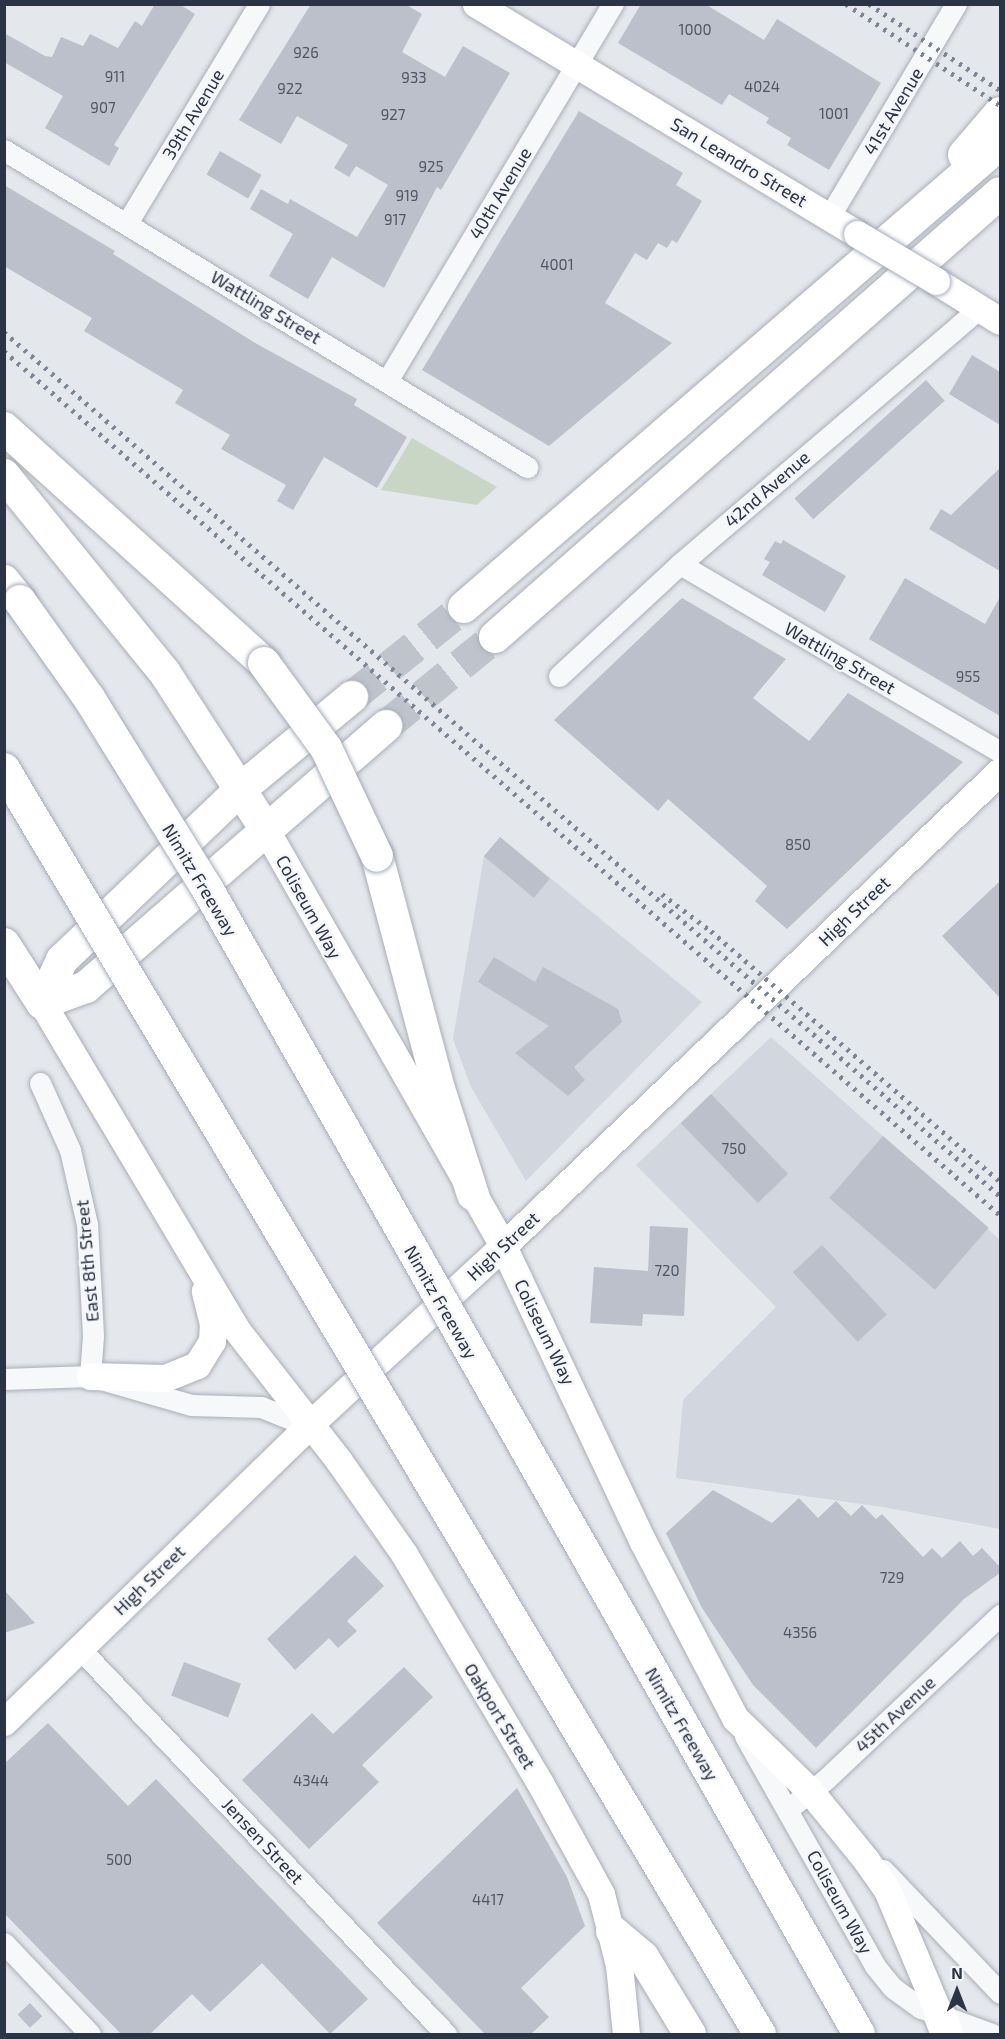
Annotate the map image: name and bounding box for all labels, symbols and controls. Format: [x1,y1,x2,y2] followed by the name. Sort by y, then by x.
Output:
[678,21,712,39] house number: 1000
[293,44,319,62] house number: 926
[858,63,928,159] street label: 41st Avenue
[157,65,229,163] street label: 39th Avenue
[105,68,125,86] house number: 911
[401,69,427,87] house number: 933
[744,78,780,96] house number: 4024
[277,80,303,98] house number: 922
[90,99,116,117] house number: 907
[819,105,849,123] house number: 1001
[381,106,405,124] house number: 927
[667,113,811,211] street label: San Leandro Street
[464,143,536,243] street label: 40th Avenue
[418,158,444,176] house number: 925
[395,187,419,205] house number: 919
[384,211,406,229] house number: 917
[540,256,574,274] house number: 4001
[207,266,325,348] street label: Wattling Street
[720,446,814,532] street label: 42nd Avenue
[781,617,899,699] street label: Wattling Street
[956,668,980,686] house number: 955
[158,820,242,940] street label: Nimitz Freeway
[785,836,811,854] house number: 850
[272,851,346,963] street label: Coliseum Way
[814,872,894,950] street label: High Street
[722,1140,746,1158] house number: 750
[71,1199,103,1323] street label: East 8th Street
[462,1207,544,1285] street label: High Street
[400,1241,482,1363] street label: Nimitz Freeway
[654,1262,680,1280] house number: 720
[510,1275,580,1389] street label: Coliseum Way
[109,1541,189,1619] street label: High Street
[880,1569,904,1587] house number: 729
[783,1624,817,1642] house number: 4356
[460,1659,540,1773] street label: Oakport Street
[641,1663,723,1785] street label: Nimitz Freeway
[850,1671,940,1757] street label: 45th Avenue
[293,1772,329,1790] house number: 4344
[218,1794,308,1888] street label: Jensen Street
[803,1846,877,1958] street label: Coliseum Way
[106,1851,132,1869] house number: 500
[472,1891,504,1909] house number: 4417
[927,1961,987,2021] north arrow
[951,1963,963,1982] text: N

